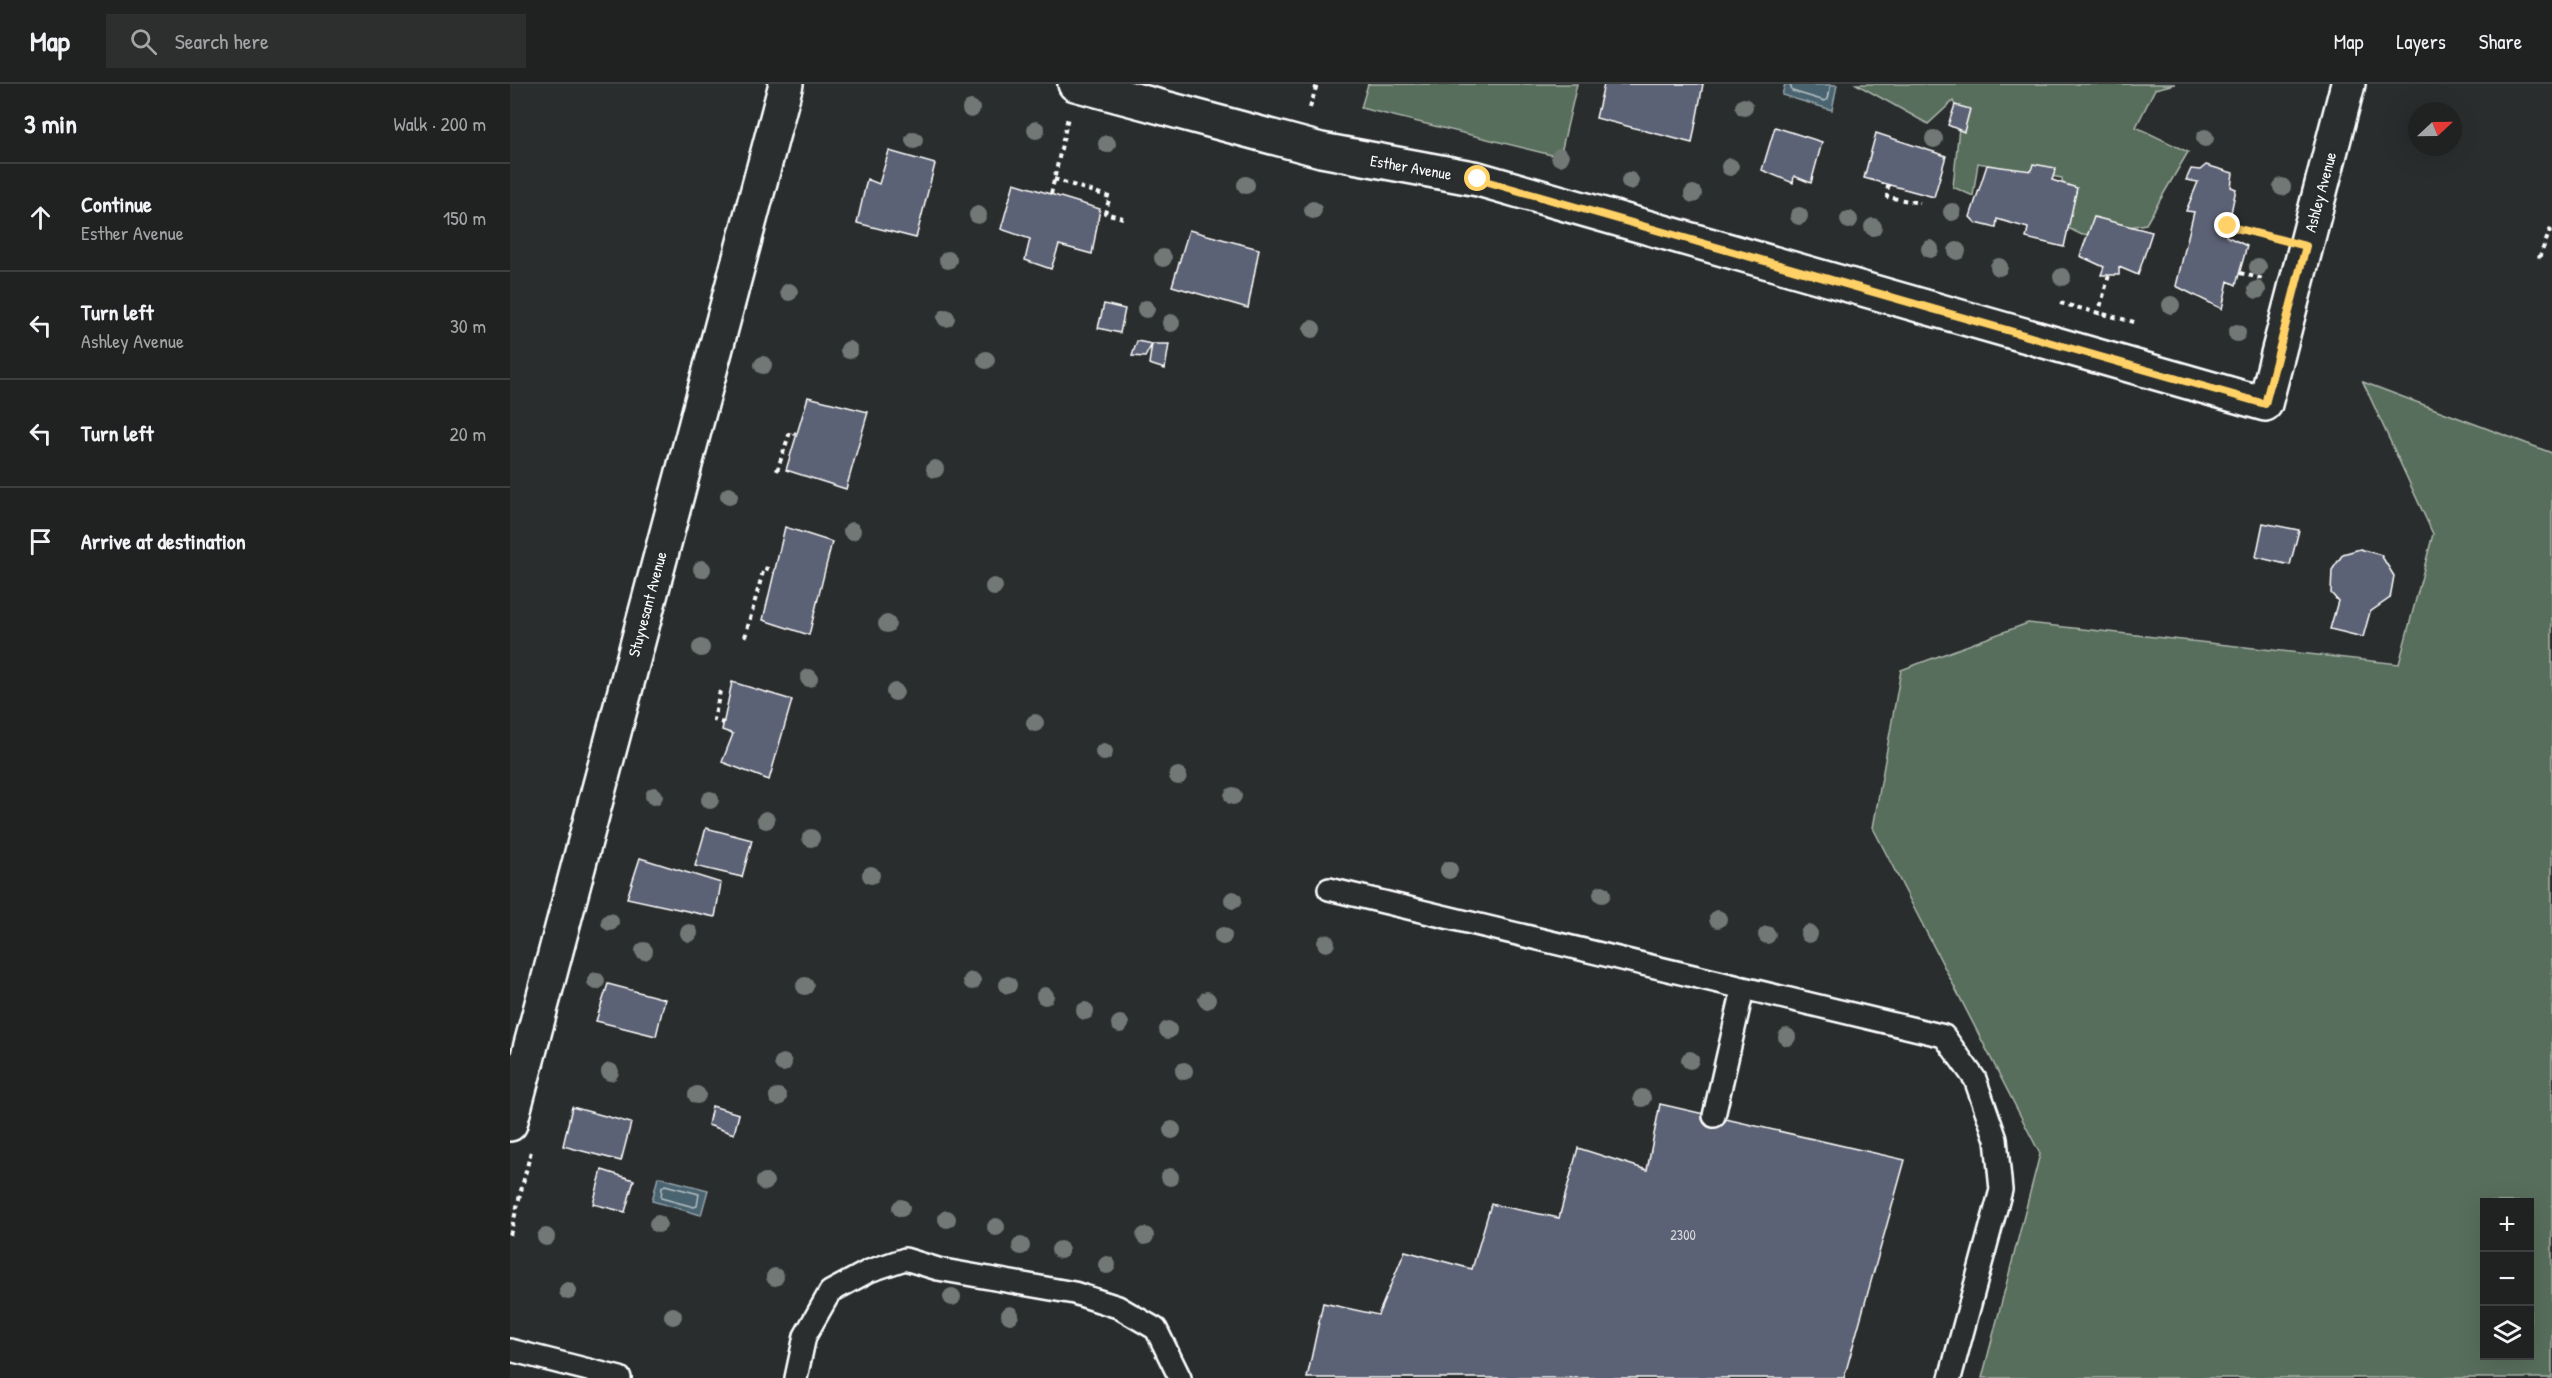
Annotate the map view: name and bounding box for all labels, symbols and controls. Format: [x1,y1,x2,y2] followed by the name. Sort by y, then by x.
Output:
[106,14,526,68] search box
[30,22,70,60] text: Map
[127,25,160,58] icon: search
[175,26,269,56] text: Search here
[2334,27,2363,56] text: Map
[2396,27,2446,56] text: Layers
[2479,27,2522,56] text: Share
[2408,102,2462,156] north arrow
[24,106,77,141] text: 3 min
[394,110,486,137] text: Walk · 200 m
[1369,149,1454,185] street label: Esther Avenue
[2299,149,2341,235] street label: Ashley Avenue
[1464,165,1490,191] route start
[81,189,152,219] text: Continue
[24,201,57,234] icon: ahead
[443,204,486,231] text: 150 m
[2214,212,2240,238] route end
[81,219,184,246] text: Esther Avenue
[81,297,154,327] text: Turn left
[24,309,57,342] icon: left
[450,312,486,339] text: 30 m
[81,327,184,354] text: Ashley Avenue
[24,417,57,450] icon: left
[81,418,154,448] text: Turn left
[449,420,486,447] text: 20 m
[24,525,57,558] icon: arrive
[81,526,246,556] text: Arrive at destination
[622,548,672,659] street label: Stuyvesant Avenue
[2480,1198,2534,1360] map controls
[2480,1198,2534,1252] button: +
[1670,1225,1696,1244] house number: 2300
[2480,1252,2534,1306] button: −
[2480,1306,2534,1360] button: layers

